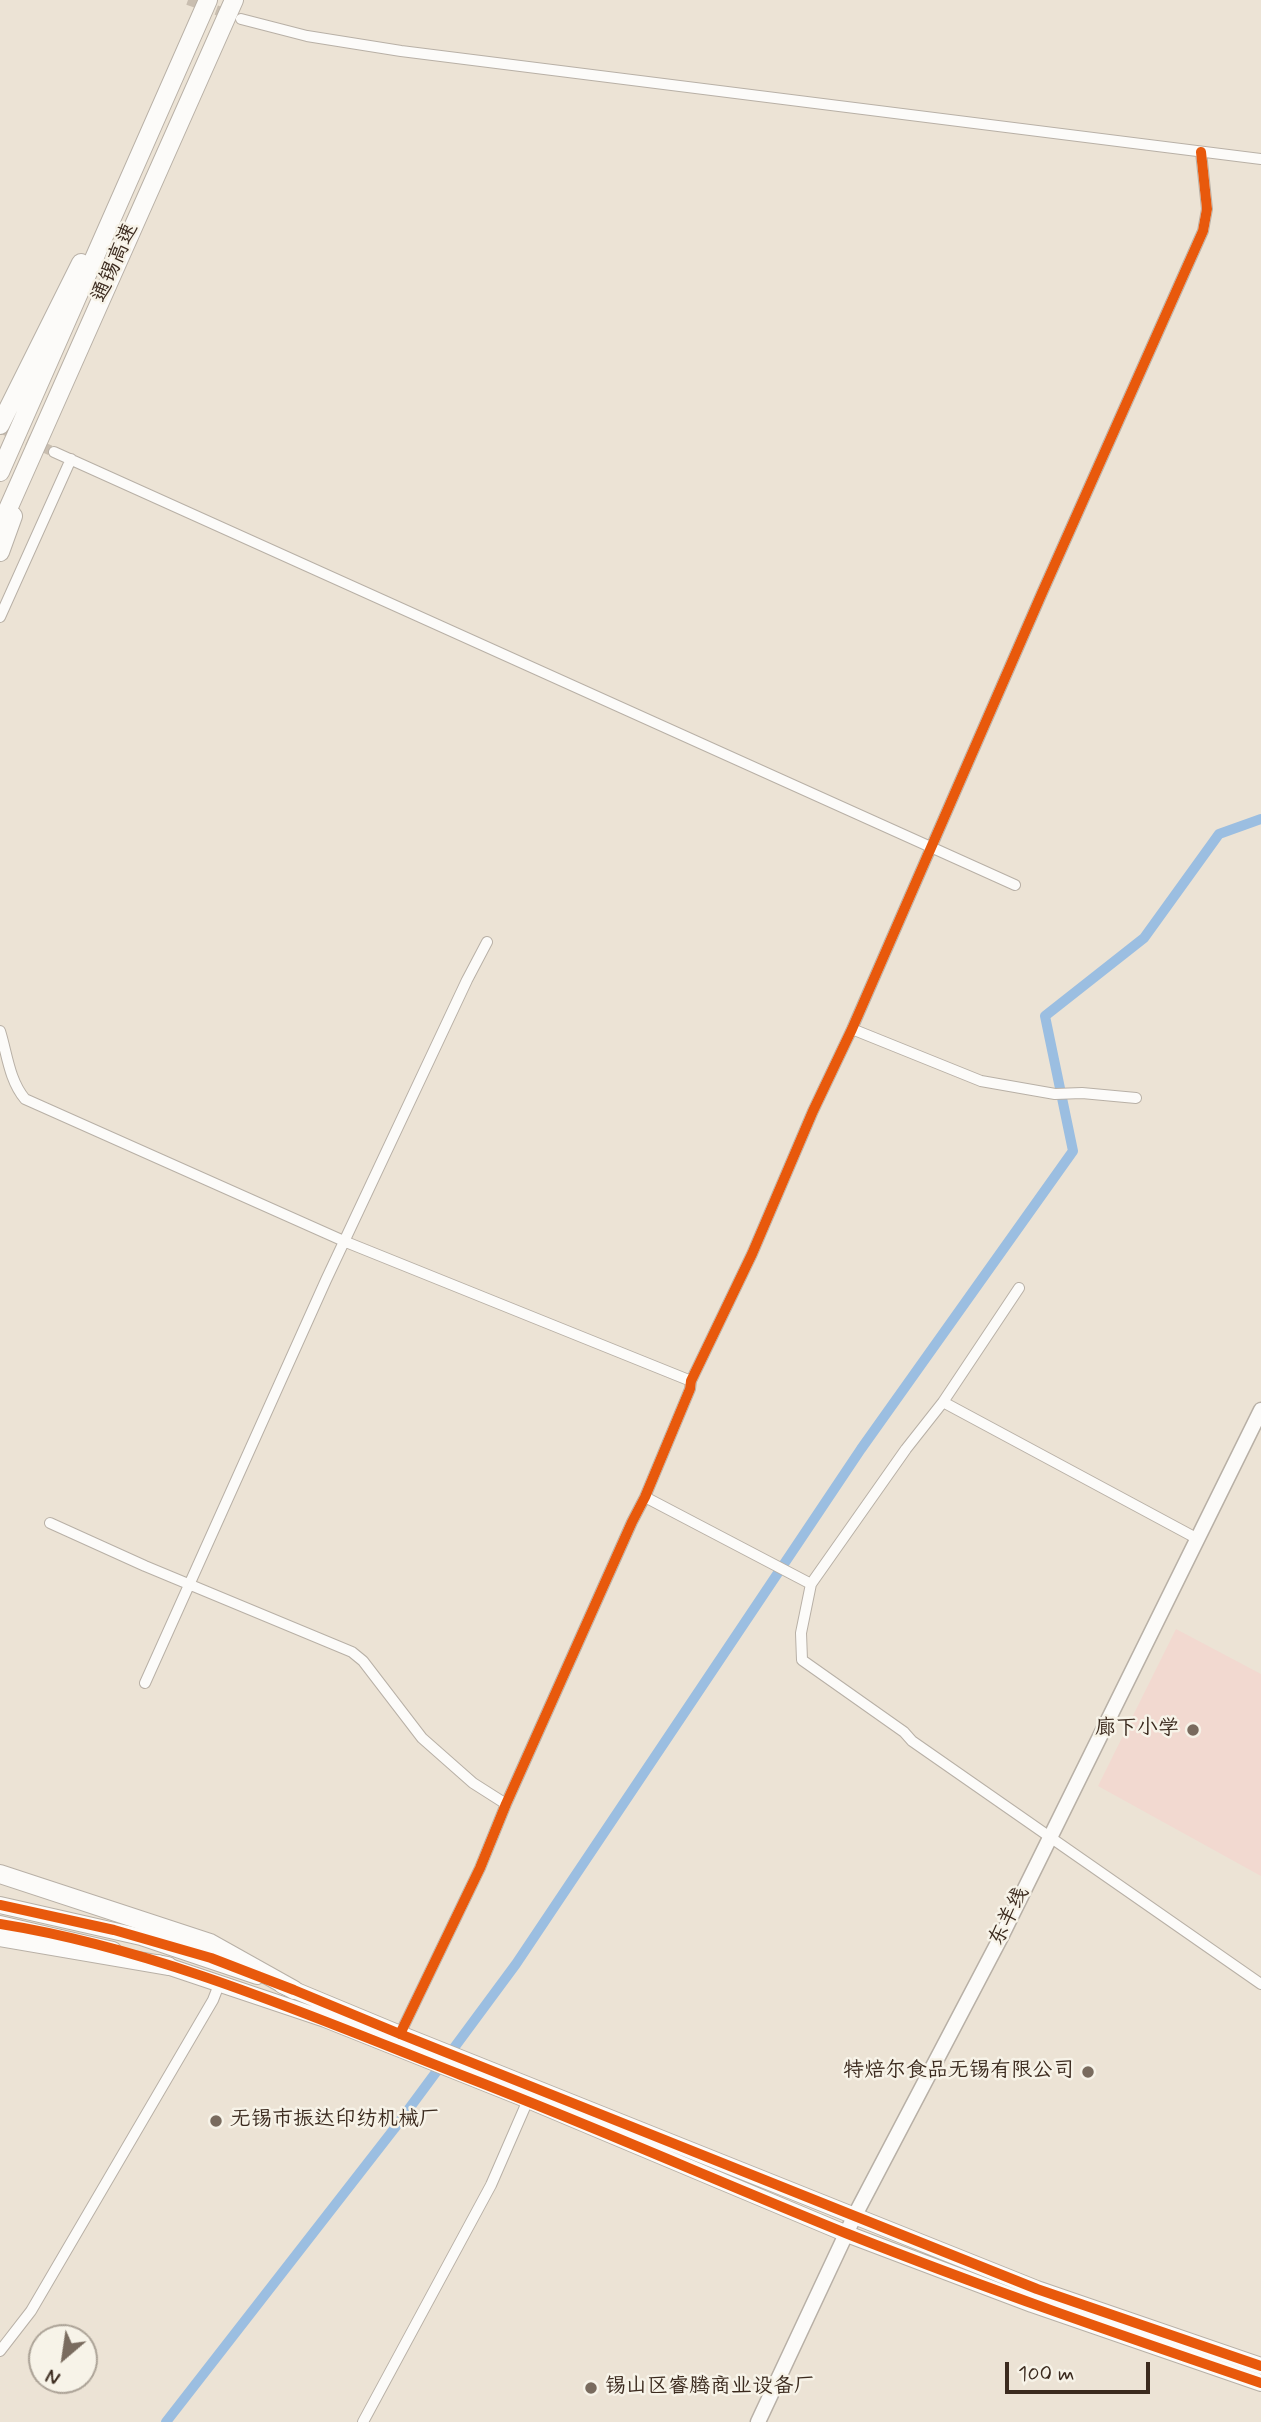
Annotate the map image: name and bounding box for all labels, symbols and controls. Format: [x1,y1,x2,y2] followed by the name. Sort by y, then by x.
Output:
[87,220,145,306] street label: 通锡高速
[1095,1717,1179,1743] place label: 廊下小学
[1185,1722,1201,1738] marker: 廊下小学
[984,1883,1036,1951] street label: 东羊线
[843,2059,1074,2085] place label: 特焙尔食品无锡有限公司
[1080,2064,1096,2080] marker: 特焙尔食品无锡有限公司
[230,2108,440,2134] place label: 无锡市振达印纺机械厂
[208,2113,224,2129] marker: 无锡市振达印纺机械厂
[28,2324,98,2394] north arrow
[1009,2348,1154,2392] scale bar
[1018,2360,1074,2388] text: 100 m
[42,2362,65,2390] text: N
[605,2375,815,2401] place label: 锡山区睿腾商业设备厂
[583,2380,599,2396] marker: 锡山区睿腾商业设备厂

